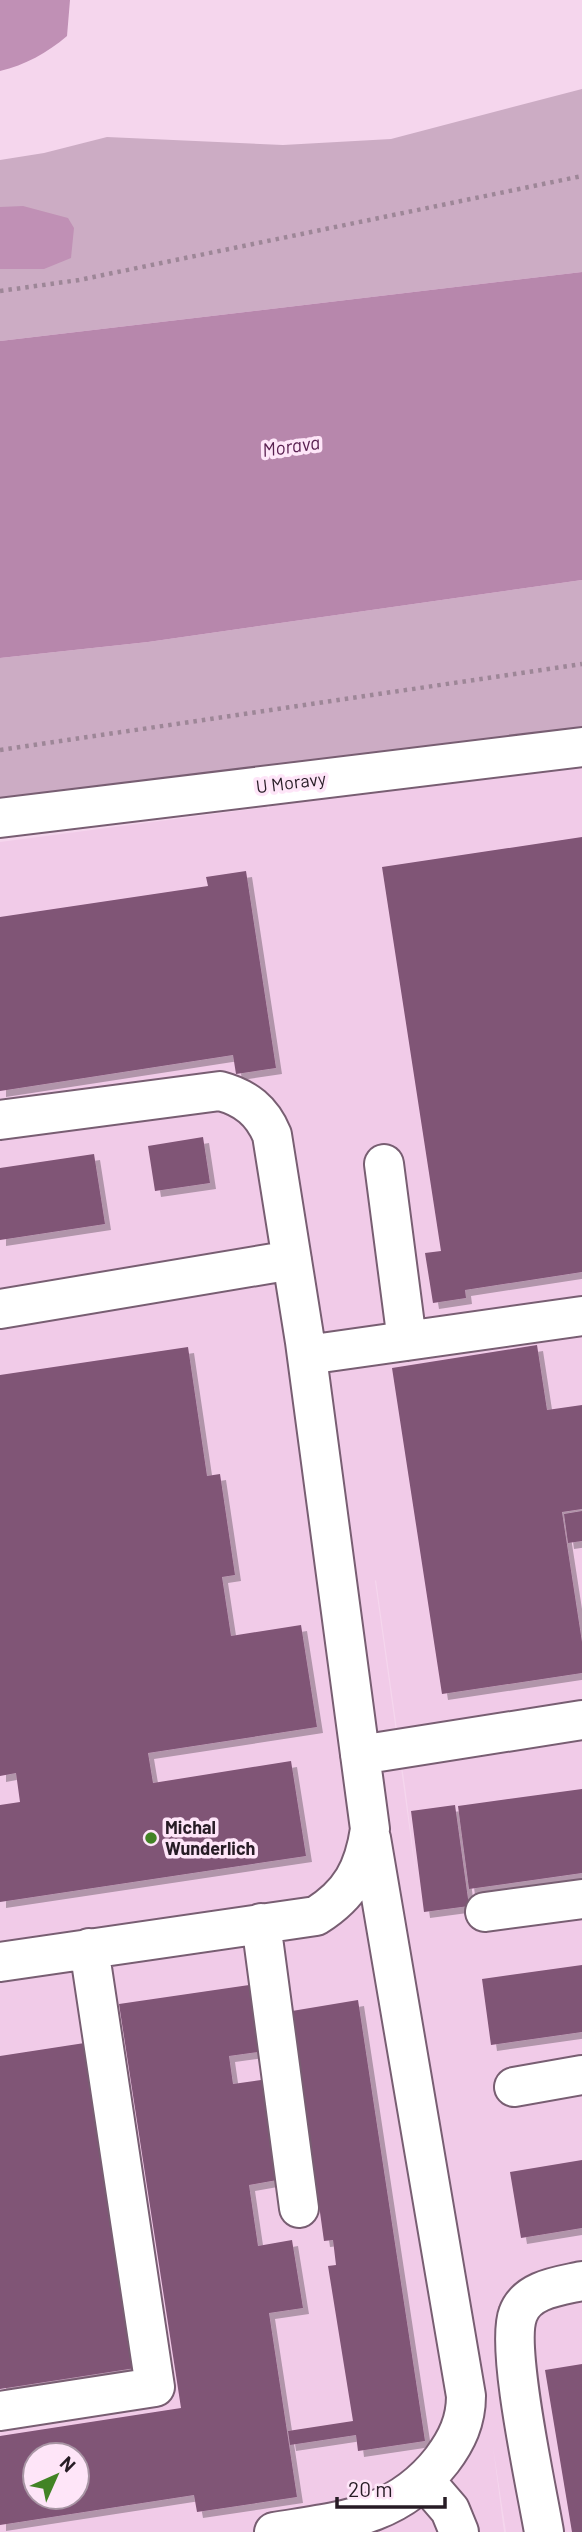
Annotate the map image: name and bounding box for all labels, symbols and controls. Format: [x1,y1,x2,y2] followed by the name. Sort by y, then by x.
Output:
[261,430,321,461] water label: Morava
[255,767,327,797] street label: U Moravy
[165,1816,255,1859] place label: Michal Wunderlich
[143,1830,159,1846] marker: Michal Wunderlich
[21,2441,91,2511] north arrow
[56,2451,81,2476] text: N
[337,2466,446,2510] scale bar
[348,2476,393,2501] text: 20 m

